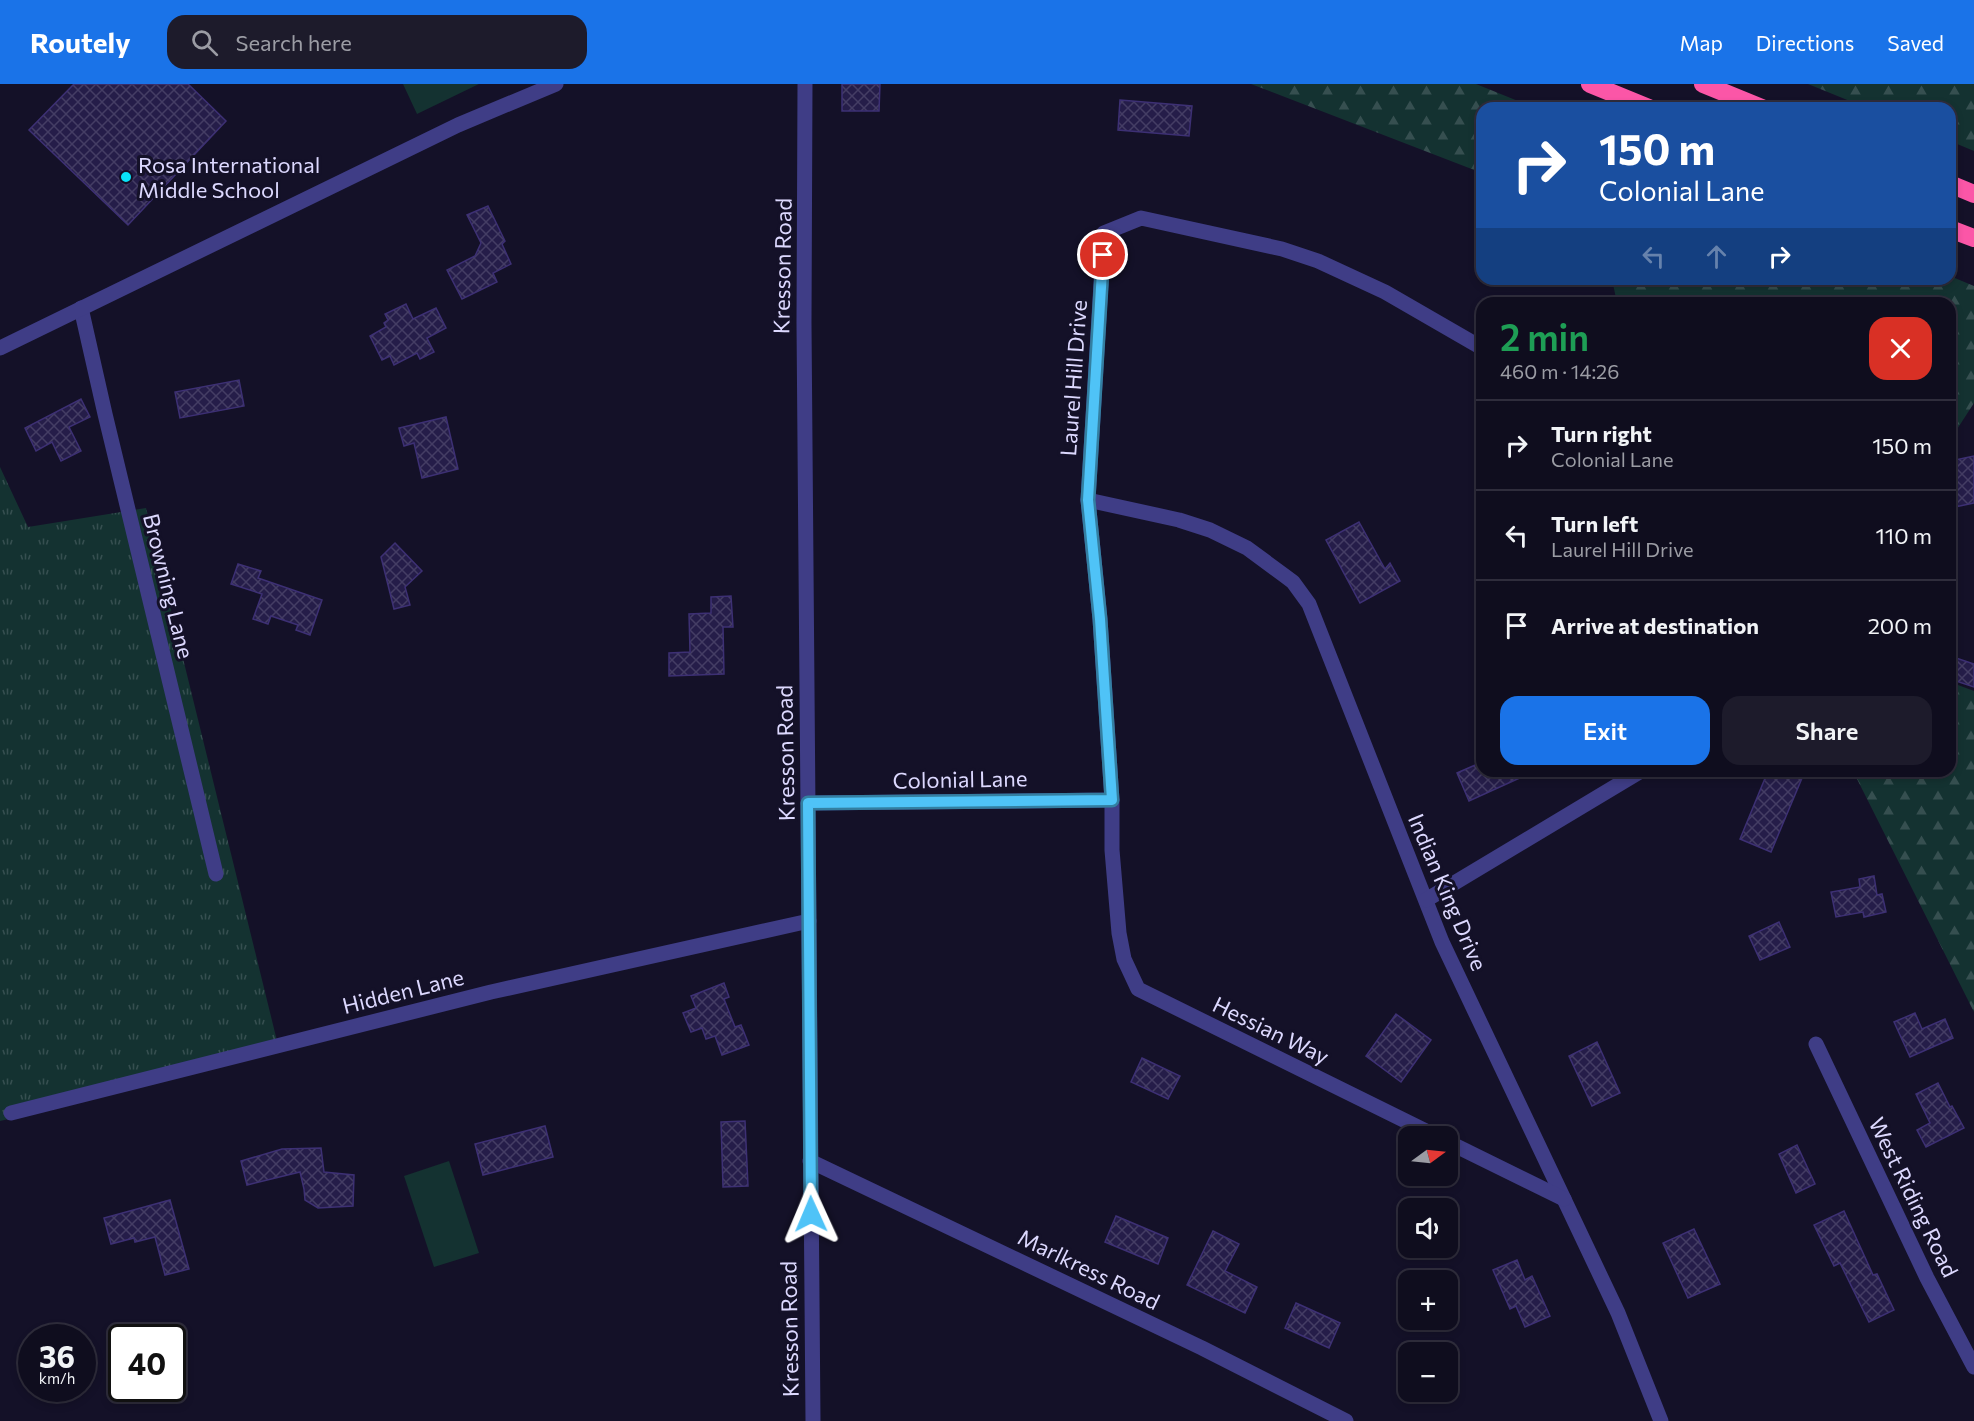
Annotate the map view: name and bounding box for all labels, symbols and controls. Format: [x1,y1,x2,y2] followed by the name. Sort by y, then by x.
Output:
[167,15,587,69] search box
[30,25,131,59] text: Routely
[188,26,221,59] icon: search
[236,29,352,56] text: Search here
[1680,30,1723,55] text: Map
[1756,30,1854,55] text: Directions
[1887,30,1944,55] text: Saved
[1599,122,1715,174] text: 150 m
[1500,126,1578,204] icon: right
[138,151,320,203] place label: Rosa International Middle School
[119,170,133,184] marker: Rosa International Middle School
[1599,174,1764,207] text: Colonial Lane
[767,198,797,334] street label: Kresson Road
[1077,229,1128,280] pin
[1086,238,1119,271] icon: arrive
[1637,240,1670,273] icon: left
[1700,240,1733,273] icon: ahead
[1763,240,1796,273] icon: right
[1054,299,1092,457] street label: Laurel Hill Drive
[1500,314,1589,358] text: 2 min
[1869,317,1932,380] button: close
[1500,359,1619,383] text: 460 m · 14:26
[1551,420,1652,447] text: Turn right
[1500,429,1533,462] icon: right
[1872,432,1932,459] text: 150 m
[1551,447,1674,471] text: Colonial Lane
[1551,510,1638,537] text: Turn left
[138,511,200,661] street label: Browning Lane
[1500,519,1533,552] icon: left
[1875,522,1932,549] text: 110 m
[1551,537,1694,561] text: Laurel Hill Drive
[1500,609,1533,642] icon: arrive
[1551,612,1759,639] text: Arrive at destination
[1868,612,1932,639] text: 200 m
[770,685,800,821] street label: Kresson Road
[1500,696,1710,765] button: Exit
[1722,696,1932,765] button: Share
[892,764,1028,794] street label: Colonial Lane
[1403,810,1493,974] street label: Indian King Drive
[339,963,467,1019] street label: Hidden Lane
[1208,990,1334,1070] street label: Hessian Way
[1864,1113,1964,1281] street label: West Riding Road
[1398,1126,1458,1186] north arrow
[1398,1126,1458,1402] map controls
[779,1182,843,1246] position arrow
[1398,1198,1458,1258] button: sound
[1014,1223,1164,1315] street label: Marlkress Road
[774,1261,804,1397] street label: Kresson Road
[1398,1270,1458,1330] button: +
[108,1324,186,1402] speed limit sign: 40
[39,1337,75,1374] text: 36
[1398,1342,1458,1402] button: −
[39,1369,75,1387] text: km/h

